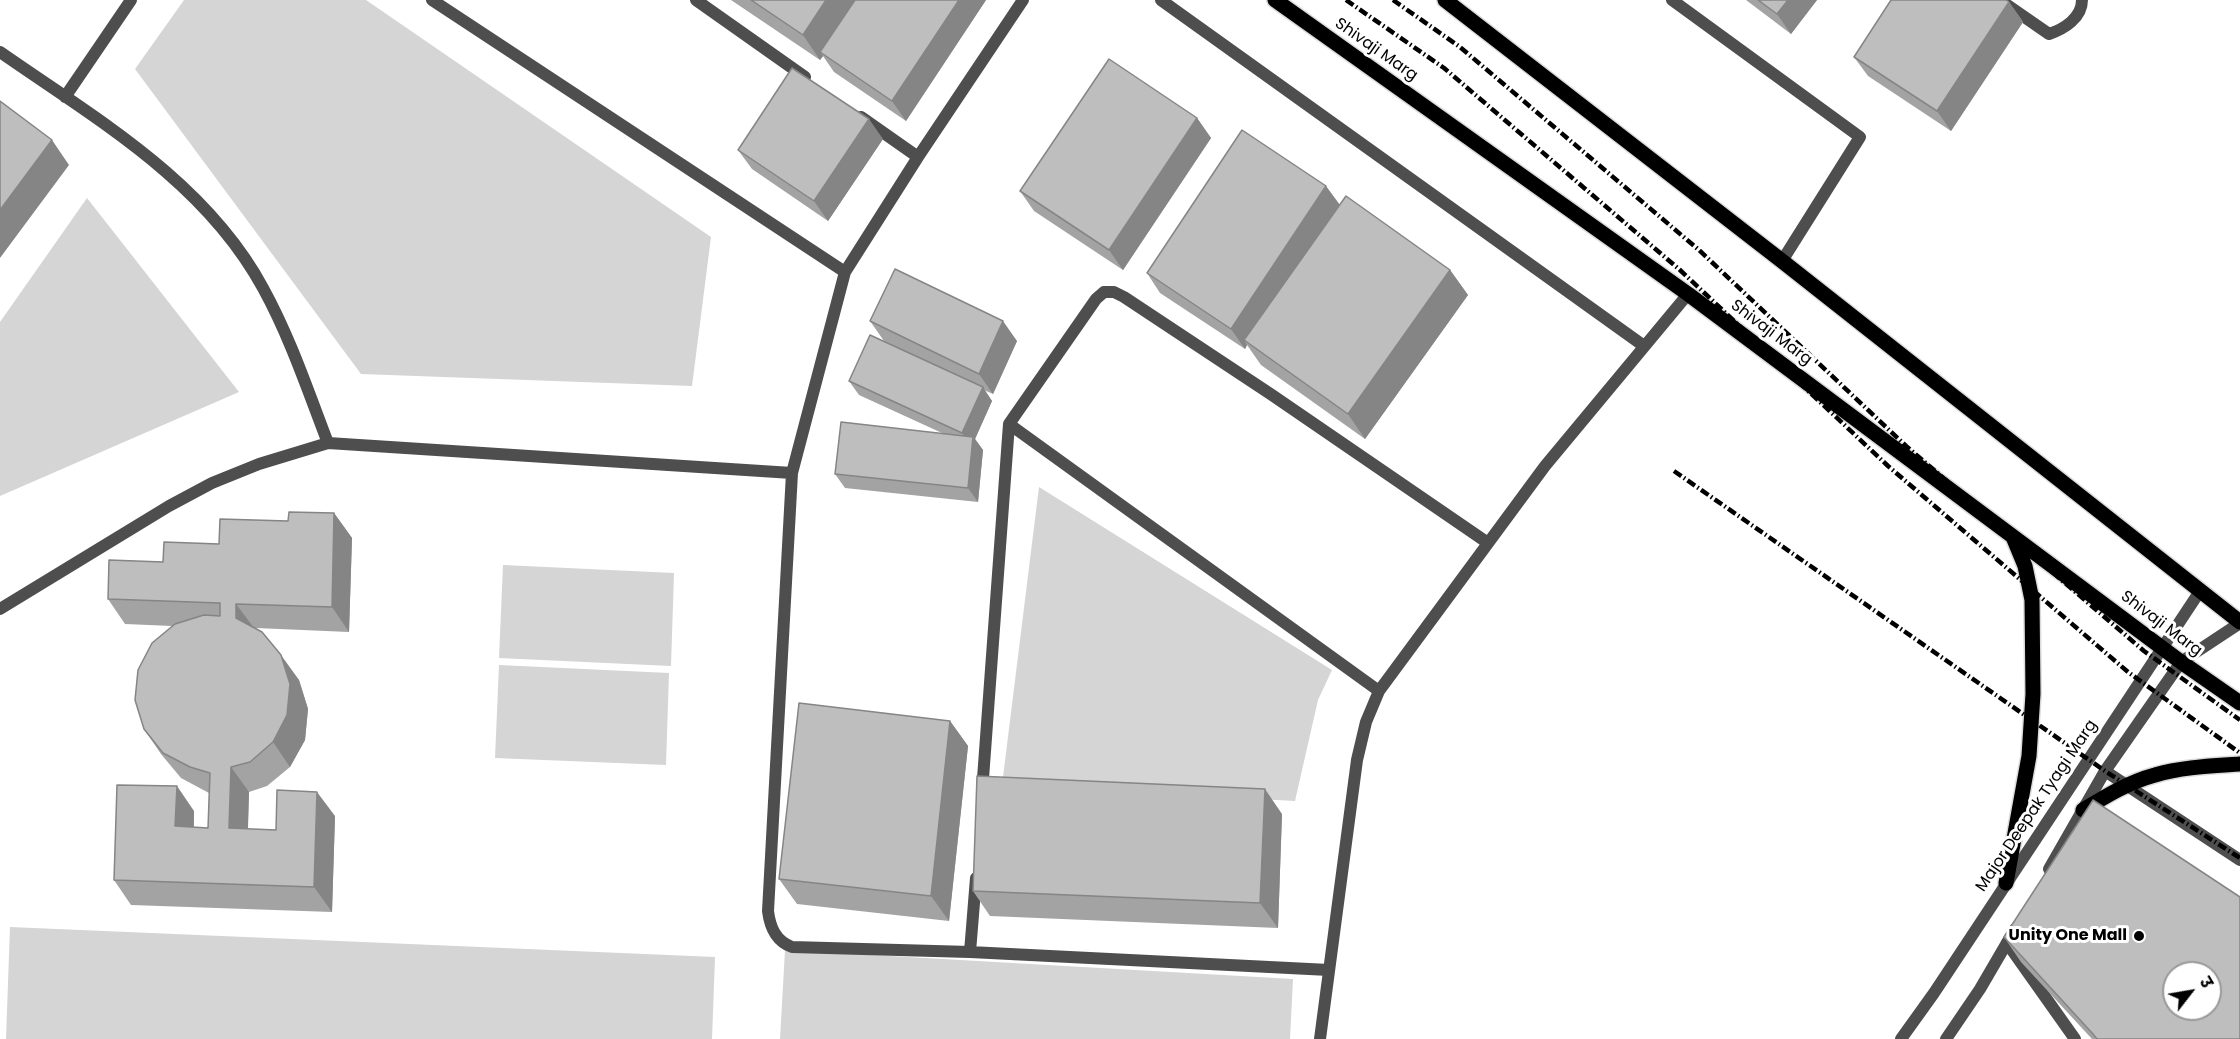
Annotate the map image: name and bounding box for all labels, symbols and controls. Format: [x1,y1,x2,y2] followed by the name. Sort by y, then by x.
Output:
[1331,14,1421,86] street label: Shivaji Marg
[1727,296,1815,370] street label: Shivaji Marg
[2117,587,2205,661] street label: Shivaji Marg
[1972,716,2102,896] street label: Major Deepak Tyagi Marg
[2009,926,2127,946] place label: Unity One Mall
[2132,929,2146,943] marker: Unity One Mall
[2162,961,2222,1021] north arrow
[2194,973,2218,992] text: उ

